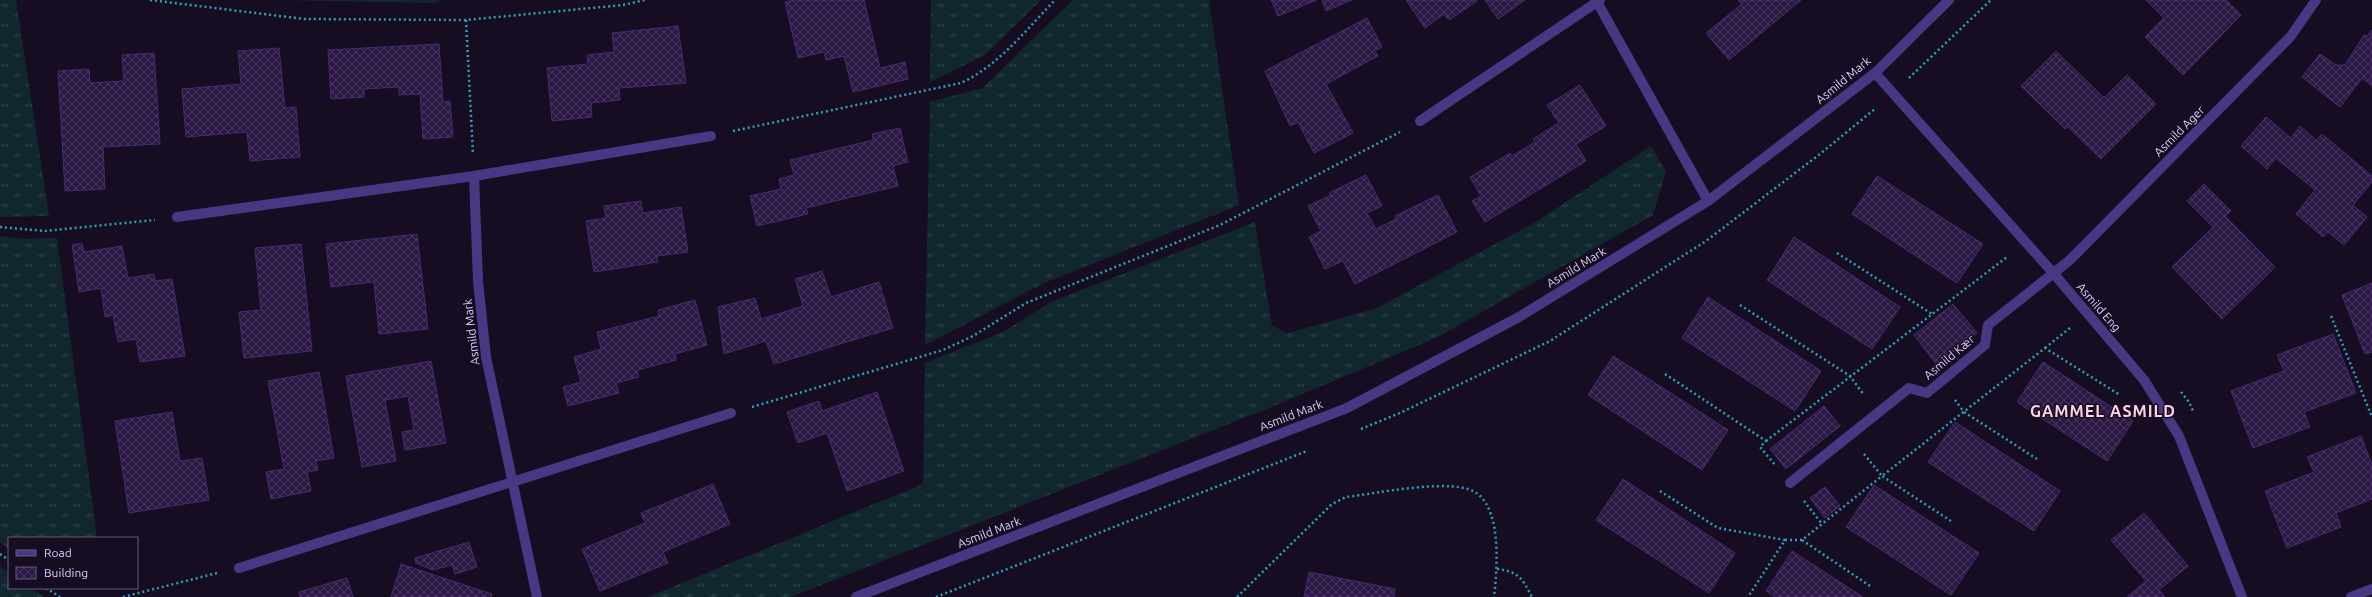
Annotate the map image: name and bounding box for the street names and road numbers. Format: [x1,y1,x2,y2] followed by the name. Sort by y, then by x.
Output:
[1813,54,1873,106] street label: Asmild Mark
[2151,103,2207,159] street label: Asmild Ager
[1544,244,1608,290] street label: Asmild Mark
[2074,280,2124,334] street label: Asmild Eng
[460,298,482,366] street label: Asmild Mark
[1921,332,1977,382] street label: Asmild Kær
[1258,397,1324,433] street label: Asmild Mark
[956,514,1022,550] street label: Asmild Mark

